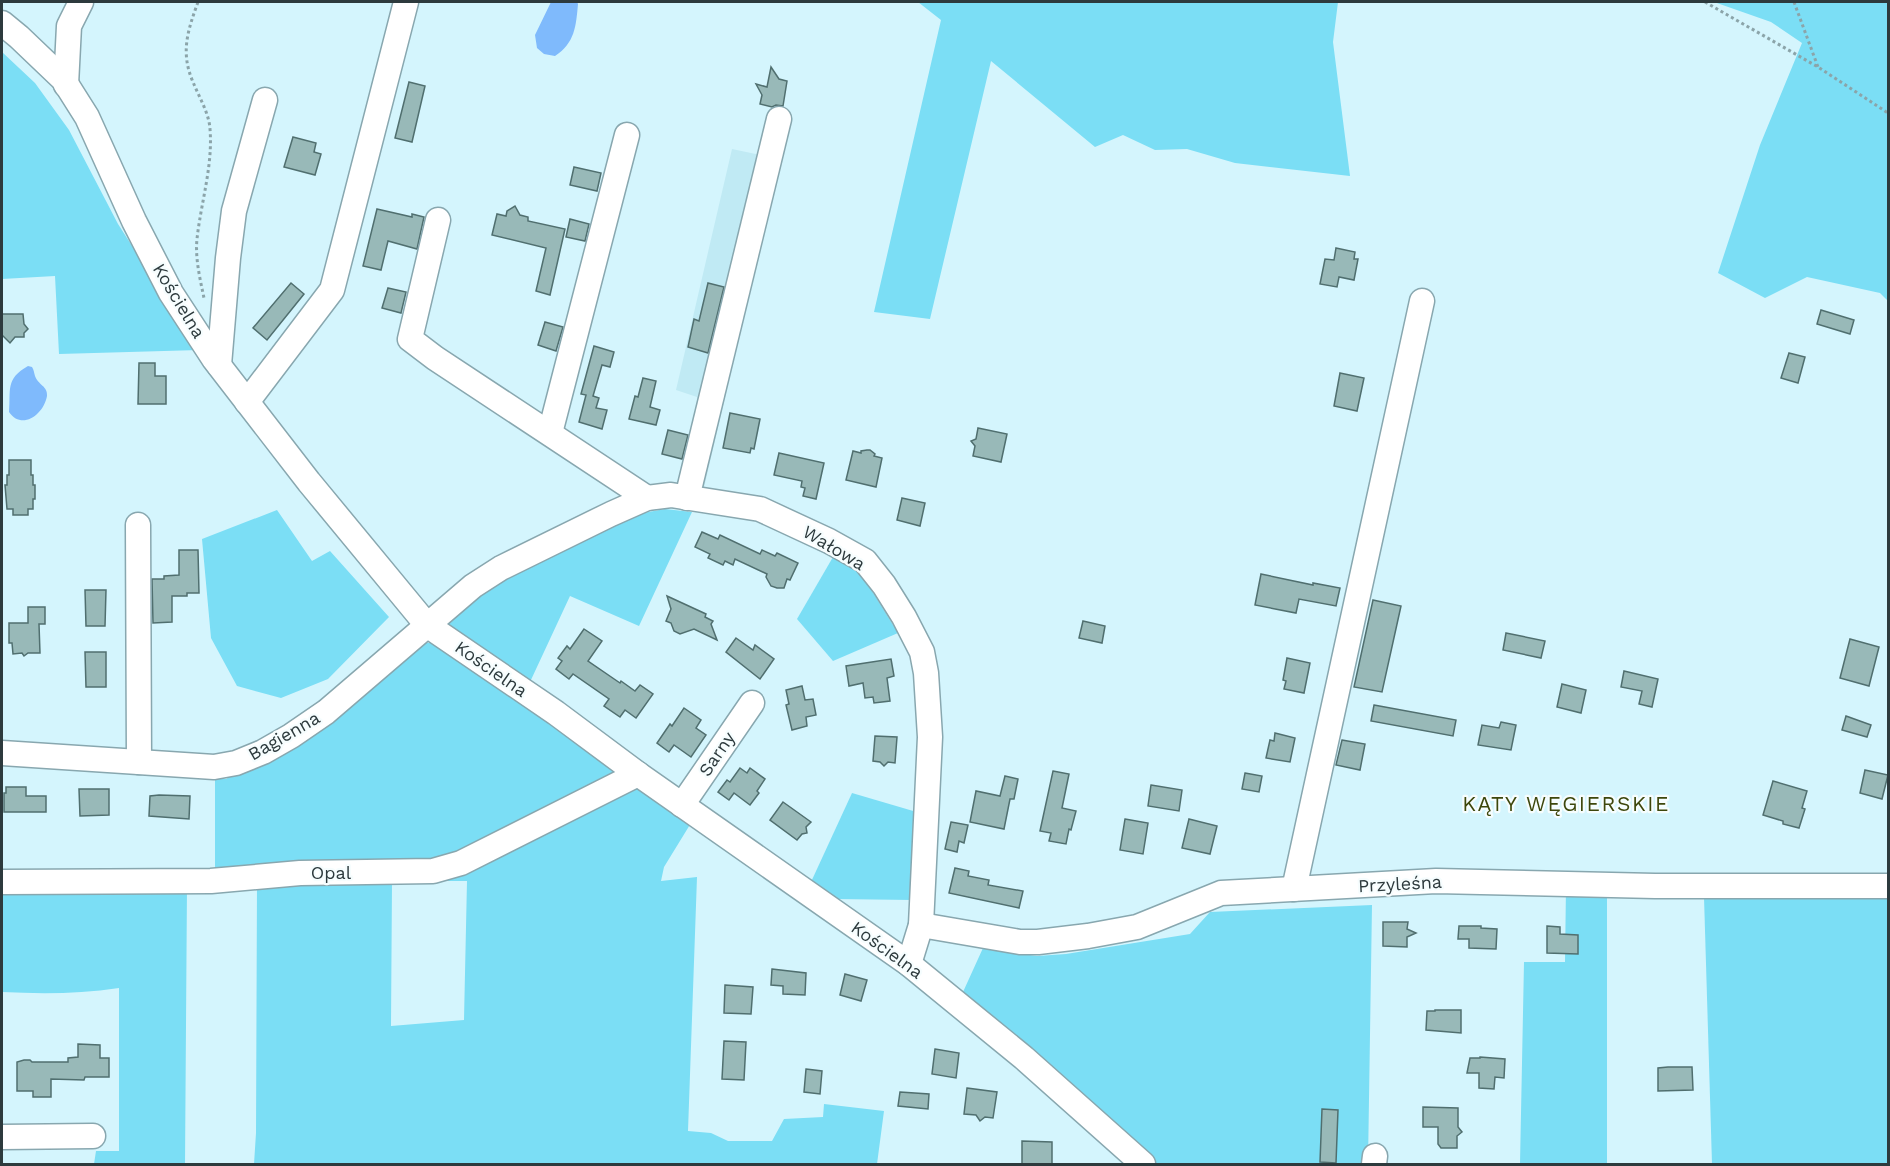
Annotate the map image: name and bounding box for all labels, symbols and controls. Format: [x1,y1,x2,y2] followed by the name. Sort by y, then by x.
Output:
[149,260,210,342] street label: Kościelna
[799,521,869,574] street label: Wałowa
[451,636,531,701] street label: Kościelna
[244,707,323,764] street label: Bagienna
[694,727,739,780] street label: Sarny
[1462,791,1670,816] district label: KĄTY WĘGIERSKIE
[311,862,352,883] street label: Opal
[1358,871,1442,896] street label: Przyleśna
[847,917,927,983] street label: Kościelna

